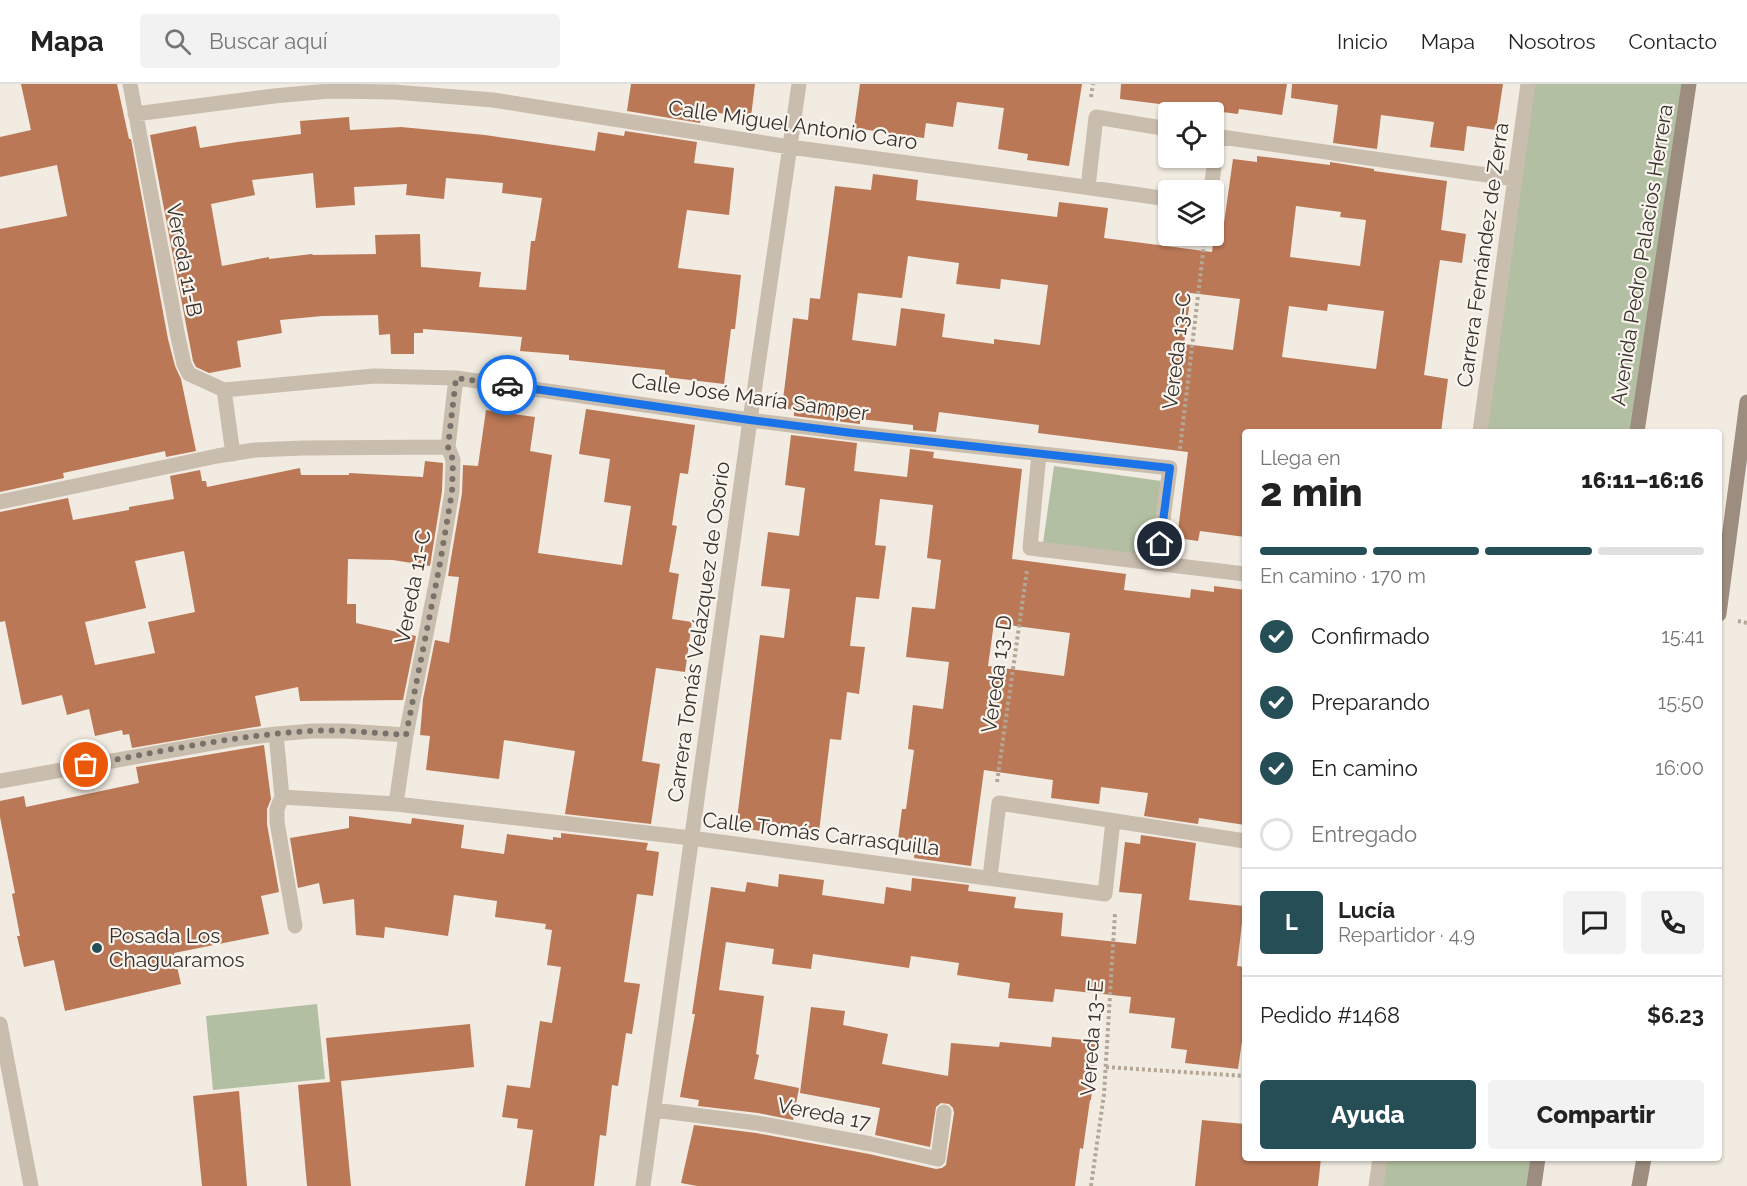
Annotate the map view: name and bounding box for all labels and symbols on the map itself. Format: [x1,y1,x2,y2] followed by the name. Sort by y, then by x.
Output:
[667,95,919,154] street label: Calle Miguel Antonio Caro
[1605,102,1678,408] street label: Avenida Pedro Palacios Herrera
[1452,121,1513,389] street label: Carrera Fernández de Zerra
[161,201,208,319] street label: Vereda 11-B
[1157,291,1196,411] street label: Vereda 13-C
[477,355,537,415] courier
[630,367,871,426] street label: Calle José María Samper
[662,460,735,804] street label: Carrera Tomás Velázquez de Osorio
[1134,518,1185,569] pin
[389,528,436,646] street label: Vereda 11-C
[976,614,1017,734] street label: Vereda 13-D
[60,739,111,790] pin
[701,807,941,860] street label: Calle Tomás Carrasquilla
[109,923,245,972] place label: Posada Los Chaguaramos
[90,941,104,955] marker: Posada Los Chaguaramos
[1075,979,1108,1097] street label: Vereda 13-E
[775,1092,874,1135] street label: Vereda 17

